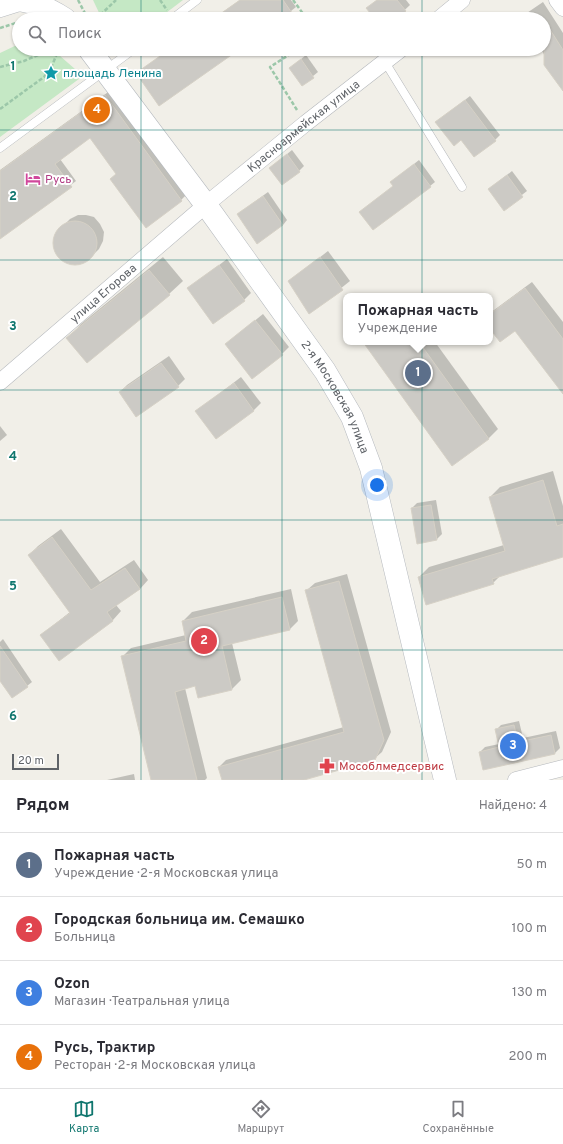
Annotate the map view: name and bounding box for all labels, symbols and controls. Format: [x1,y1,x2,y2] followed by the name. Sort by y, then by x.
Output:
[12,12,551,56] search box
[26,23,48,45] icon: search
[58,25,102,44] text: Поиск
[10,59,16,75] text: 1
[42,64,60,82] place icon: площадь Ленина
[63,66,162,82] place label: площадь Ленина
[244,77,364,177] street label: Красноармейская улица
[84,95,110,125] pin: 4
[24,170,42,188] hotel icon: Русь
[45,172,72,188] place label: Русь
[9,189,17,205] text: 2
[67,261,141,327] street label: улица Егорова
[343,293,493,345] popup
[358,302,478,321] text: Пожарная часть
[9,319,17,335] text: 3
[358,321,438,337] text: Учреждение
[297,338,372,456] street label: 2-я Московская улица
[405,358,431,388] pin: 1
[9,449,17,465] text: 4
[367,475,387,495] your location
[9,579,17,595] text: 5
[191,626,217,656] pin: 2
[9,709,17,725] text: 6
[500,731,526,761] pin: 3
[12,752,59,771] scale bar
[18,754,44,768] text: 20 m
[318,757,336,775] pharmacy icon: Мособлмедсервис
[339,759,444,775] place label: Мособлмедсервис
[16,795,69,817] text: Рядом
[479,798,547,814] text: Найдено: 4
[54,847,175,866] text: Пожарная часть
[26,857,32,873] text: 1
[517,857,547,873] text: 50 m
[54,866,278,882] text: Учреждение · 2-я Московская улица
[54,911,305,930] text: Городская больница им. Семашко
[25,921,33,937] text: 2
[511,921,547,937] text: 100 m
[54,930,115,946] text: Больница
[54,975,90,994] text: Ozon
[25,985,33,1001] text: 3
[512,985,547,1001] text: 130 m
[54,994,229,1010] text: Магазин · Театральная улица
[54,1039,155,1058] text: Русь, Трактир
[25,1049,33,1065] text: 4
[508,1049,547,1065] text: 200 m
[54,1058,256,1074] text: Ресторан · 2-я Московская улица
[69,1098,99,1136] tab: Карта
[237,1098,284,1136] tab: Маршрут
[423,1098,494,1136] tab: Сохранённые

